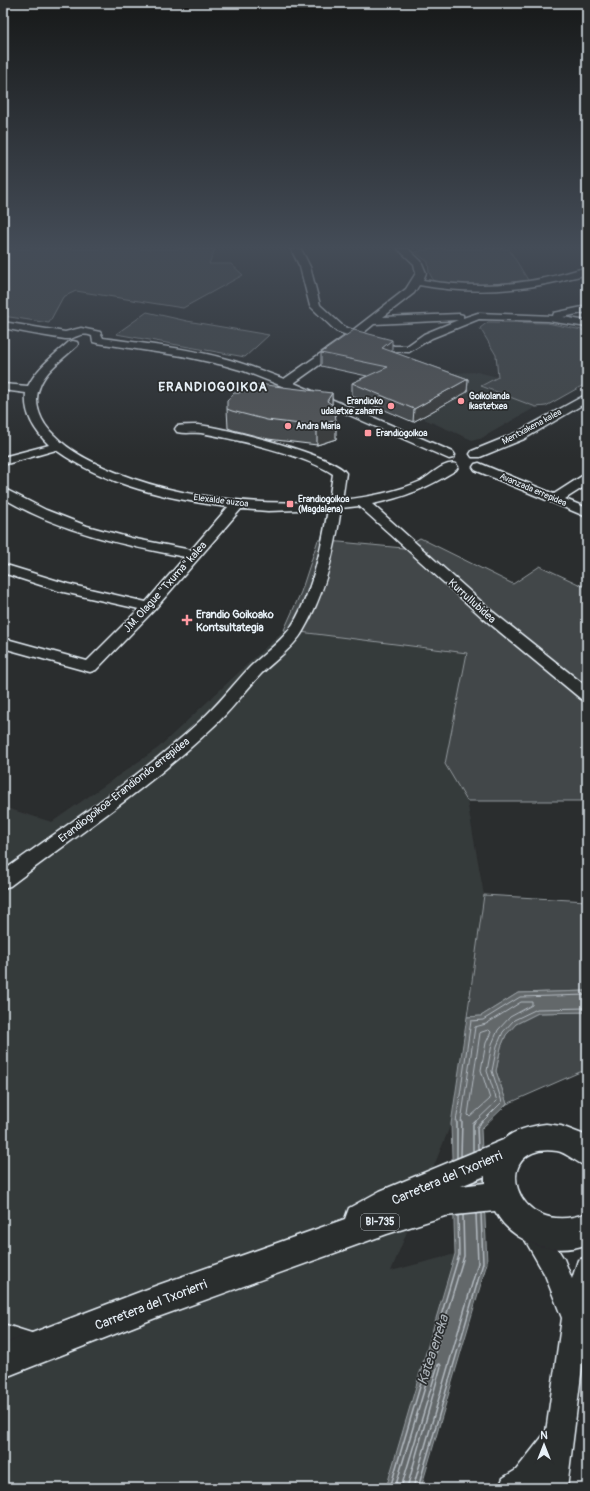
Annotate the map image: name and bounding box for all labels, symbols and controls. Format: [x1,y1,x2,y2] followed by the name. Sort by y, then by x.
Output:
[158,379,268,395] district label: ERANDIOGOIKOA
[469,391,511,412] place label: Goikolanda ikastetxea
[321,396,384,417] place label: Erandioko udaletxe zaharra
[456,396,466,406] marker: Goikolanda ikastetxea
[386,401,396,411] marker: Erandioko udaletxe zaharra
[500,407,564,447] street label: Mentxakena kalea
[283,421,293,431] marker: Andra Maria
[296,421,341,432] place label: Andra Maria
[363,428,373,438] marker: Erandiogoikoa
[376,428,428,439] place label: Erandiogoikoa
[498,471,568,509] street label: Avanzada errepidea
[193,492,249,510] street label: Elexalde auzoa
[298,494,350,515] place label: Erandiogoikoa (Magdalena)
[285,499,295,509] marker: Erandiogoikoa (Magdalena)
[121,539,209,635] street label: J.M. Olague "Txuma" kalea
[445,576,499,626] street label: Kurrullubidea
[196,608,274,634] place label: Erandio Goikoako Kontsultategia
[181,614,193,626] marker: Erandio Goikoako Kontsultategia
[56,735,192,845] street label: Erandiogoikoa-Erandiondo errepidea
[389,1147,505,1209] street label: Carretera del Txorierri
[361,1214,399,1230] road number: BI-735
[93,1276,209,1334] street label: Carretera del Txorierri
[414,1311,453,1387] water label: Katea erreka
[524,1425,564,1465] north arrow
[540,1429,548,1442] text: N

